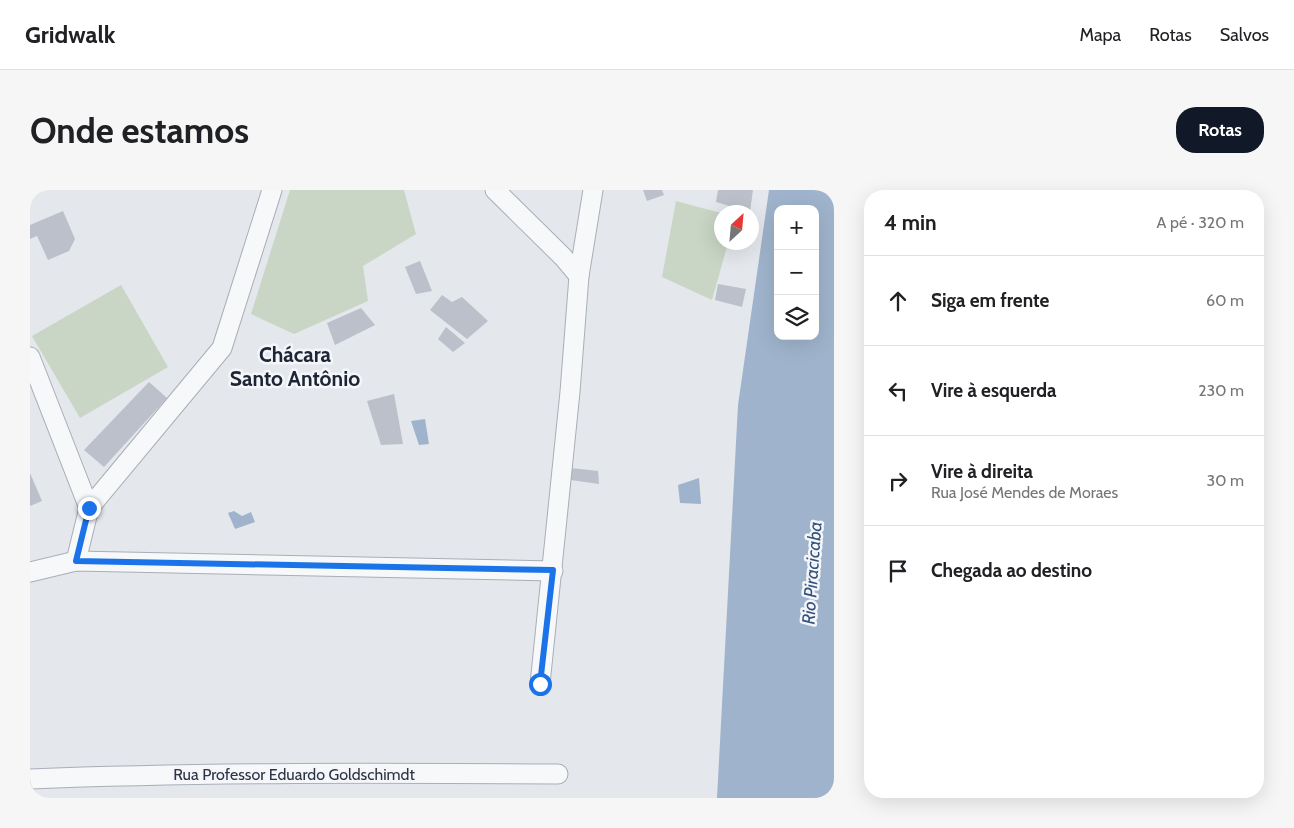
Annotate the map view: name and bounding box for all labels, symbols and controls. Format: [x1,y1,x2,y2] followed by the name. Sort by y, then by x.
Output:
[25,20,115,49] text: Gridwalk
[1079,24,1121,46] text: Mapa
[1149,24,1192,46] text: Rotas
[1220,24,1269,46] text: Salvos
[1176,107,1264,153] button: Rotas
[30,109,249,152] text: Onde estamos
[714,205,759,250] north arrow
[774,205,819,340] map controls
[774,205,819,250] button: +
[884,210,937,235] text: 4 min
[1157,213,1244,232] text: A pé · 320 m
[774,250,819,295] button: −
[884,287,912,315] icon: ahead
[931,289,1049,312] text: Siga em frente
[1206,291,1244,310] text: 60 m
[774,295,819,340] button: layers
[230,342,360,391] district label: Chácara Santo Antônio
[884,377,912,405] icon: left
[931,379,1057,402] text: Vire à esquerda
[1198,381,1244,400] text: 230 m
[931,460,1033,483] text: Vire à direita
[884,467,912,495] icon: right
[1207,471,1244,490] text: 30 m
[931,483,1118,502] text: Rua José Mendes de Moraes
[78,497,101,520] route end
[797,521,827,625] water label: Rio Piracicaba
[884,557,912,585] icon: arrive
[931,559,1092,582] text: Chegada ao destino
[529,673,552,696] route start
[173,765,415,784] street label: Rua Professor Eduardo Goldschimdt

